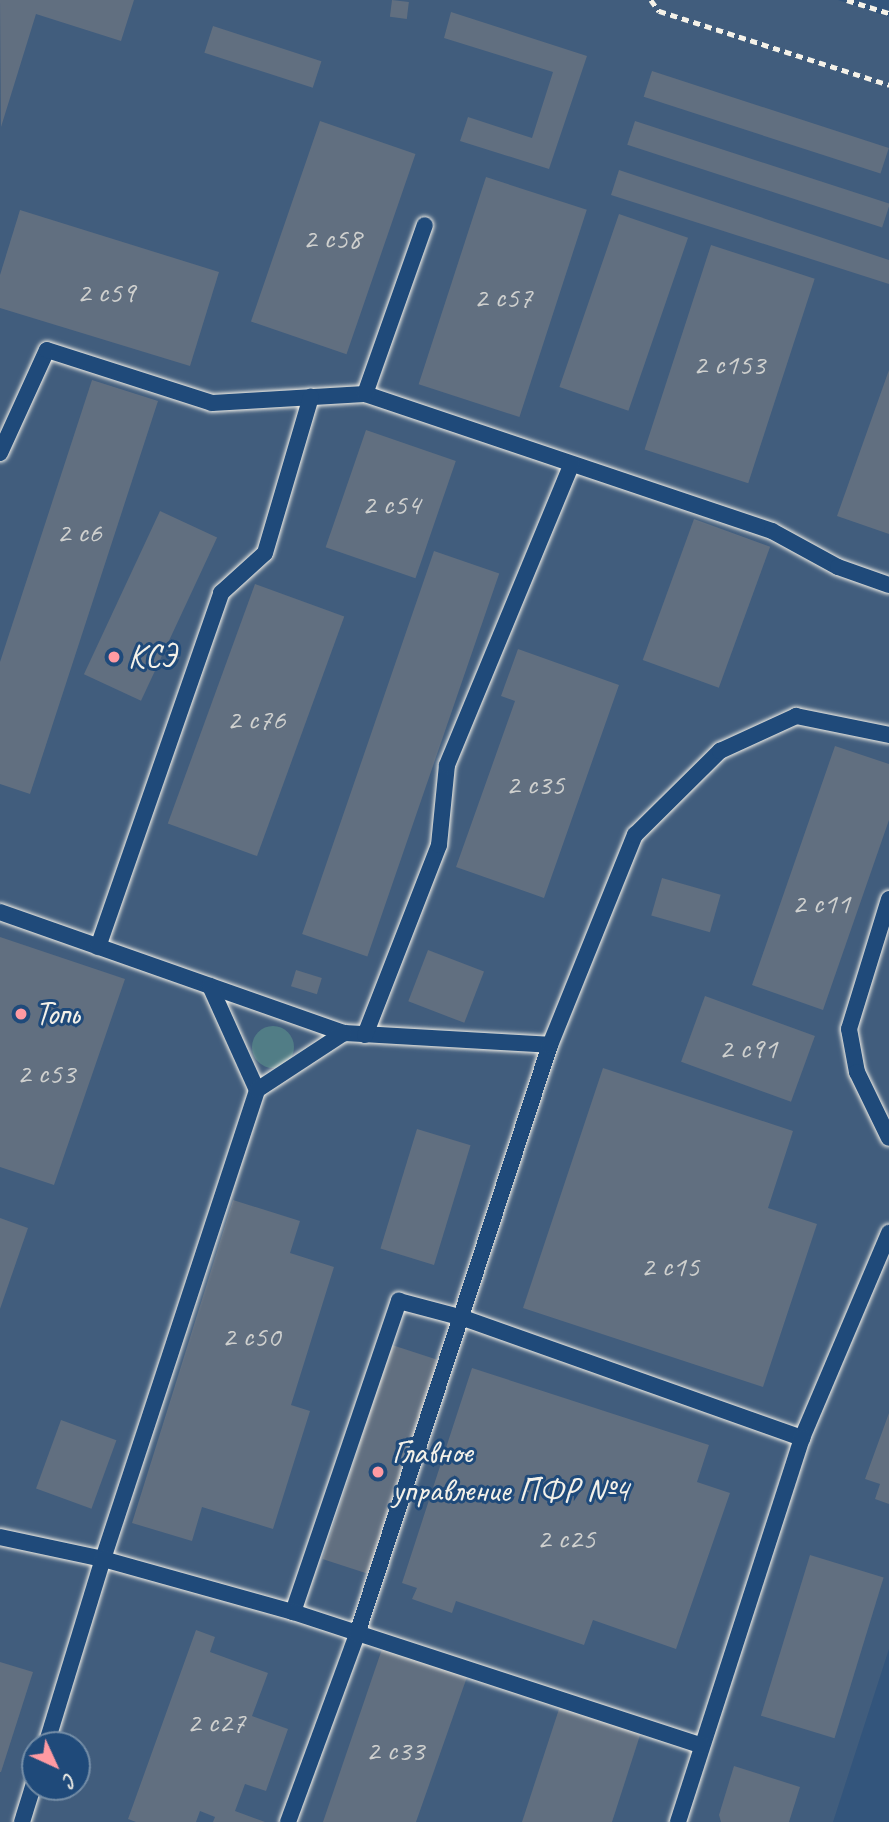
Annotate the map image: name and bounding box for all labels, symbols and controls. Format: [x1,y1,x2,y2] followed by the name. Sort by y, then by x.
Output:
[303,220,361,256] house number: 2 с58
[77,274,135,310] house number: 2 с59
[474,279,532,315] house number: 2 с57
[693,346,765,382] house number: 2 с153
[362,486,420,522] house number: 2 с54
[57,514,101,550] house number: 2 с6
[128,637,176,677] place label: КСЭ
[106,649,122,665] marker: КСЭ
[227,701,285,737] house number: 2 с76
[506,766,564,802] house number: 2 с35
[792,885,850,921] house number: 2 с11
[35,994,79,1034] place label: Топь
[13,1006,29,1022] marker: Топь
[719,1030,777,1066] house number: 2 с91
[17,1055,75,1091] house number: 2 с53
[641,1248,699,1284] house number: 2 с15
[222,1318,280,1354] house number: 2 с50
[392,1433,629,1511] place label: Главное управление ПФР №4
[370,1464,386,1480] marker: Главное управление ПФР №4
[537,1520,595,1556] house number: 2 с25
[187,1704,245,1740] house number: 2 с27
[21,1731,91,1801] north arrow
[366,1732,424,1768] house number: 2 с33
[58,1768,81,1791] text: С

